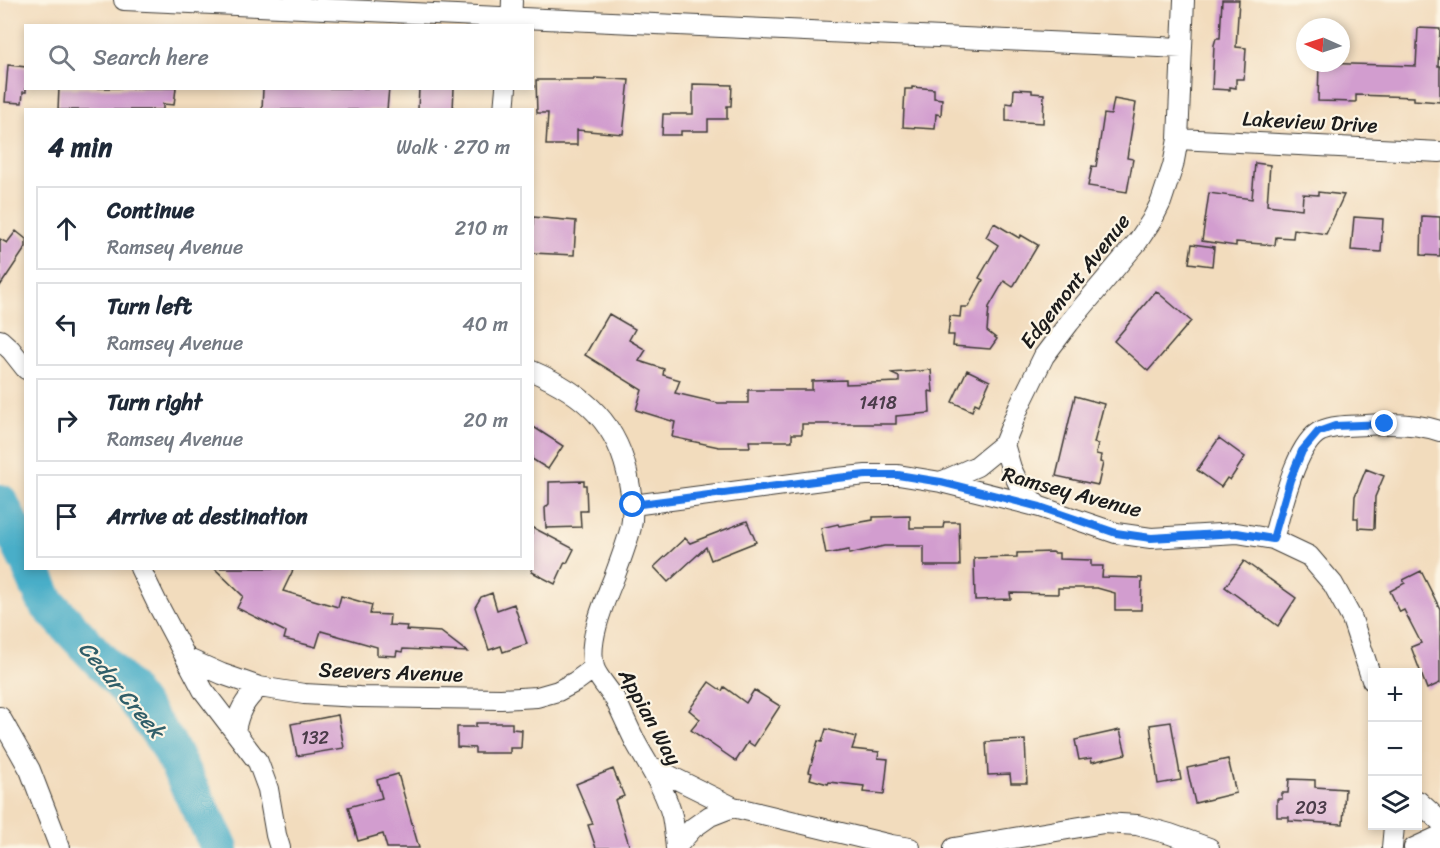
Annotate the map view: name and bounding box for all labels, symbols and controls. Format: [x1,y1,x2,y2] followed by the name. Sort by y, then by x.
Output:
[1296,18,1350,72] north arrow
[24,24,534,90] search box
[93,38,209,77] text: Search here
[45,41,78,74] icon: search
[1241,99,1379,145] street label: Lakeview Drive
[48,124,112,170] text: 4 min
[396,130,510,165] text: Walk · 270 m
[107,191,195,230] text: Continue
[1010,205,1141,357] street label: Edgemont Avenue
[455,211,508,246] text: 210 m
[50,212,83,245] icon: ahead
[107,230,243,265] text: Ramsey Avenue
[107,287,192,326] text: Turn left
[462,307,508,342] text: 40 m
[50,308,83,341] icon: left
[107,326,243,361] text: Ramsey Avenue
[107,383,202,422] text: Turn right
[859,387,897,419] house number: 1418
[463,403,508,438] text: 20 m
[50,404,83,437] icon: right
[1371,410,1397,436] route end
[107,422,243,457] text: Ramsey Avenue
[998,455,1146,529] street label: Ramsey Avenue
[619,491,645,517] route start
[107,497,308,536] text: Arrive at destination
[50,500,83,533] icon: arrive
[69,631,177,750] water label: Cedar Creek
[318,650,464,694] street label: Seevers Avenue
[607,660,693,773] street label: Appian Way
[1368,668,1422,830] map controls
[1368,668,1422,722] button: +
[301,722,329,754] house number: 132
[1368,722,1422,776] button: −
[1368,776,1422,830] button: layers
[1295,792,1327,824] house number: 203

